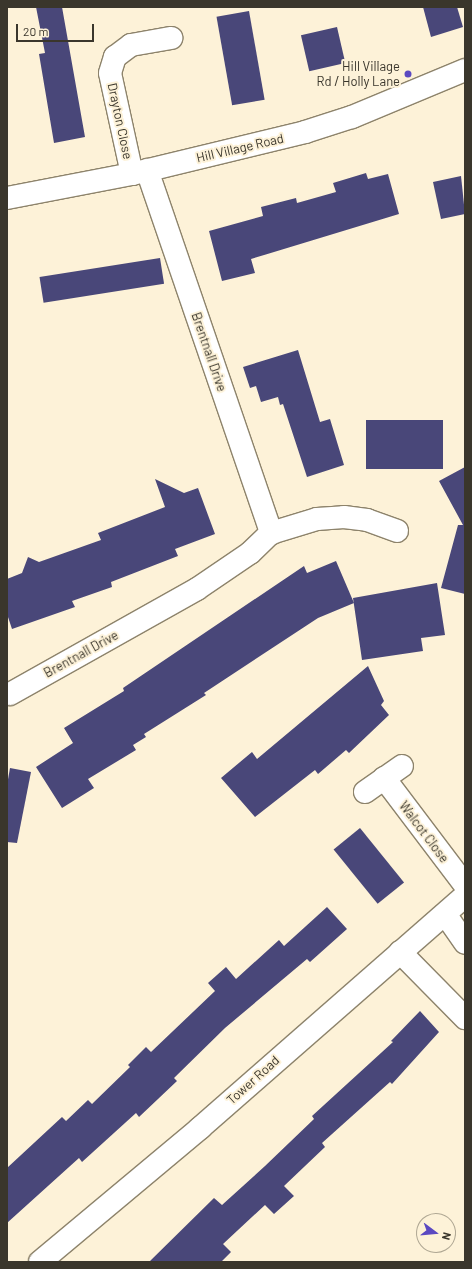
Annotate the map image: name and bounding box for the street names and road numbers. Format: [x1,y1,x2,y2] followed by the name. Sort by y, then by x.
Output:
[104,81,136,161] street label: Drayton Close
[195,130,285,166] street label: Hill Village Road
[188,310,230,394] street label: Brentnall Drive
[41,627,121,681] street label: Brentnall Drive
[396,798,452,866] street label: Walcot Close
[223,1052,283,1108] street label: Tower Road

